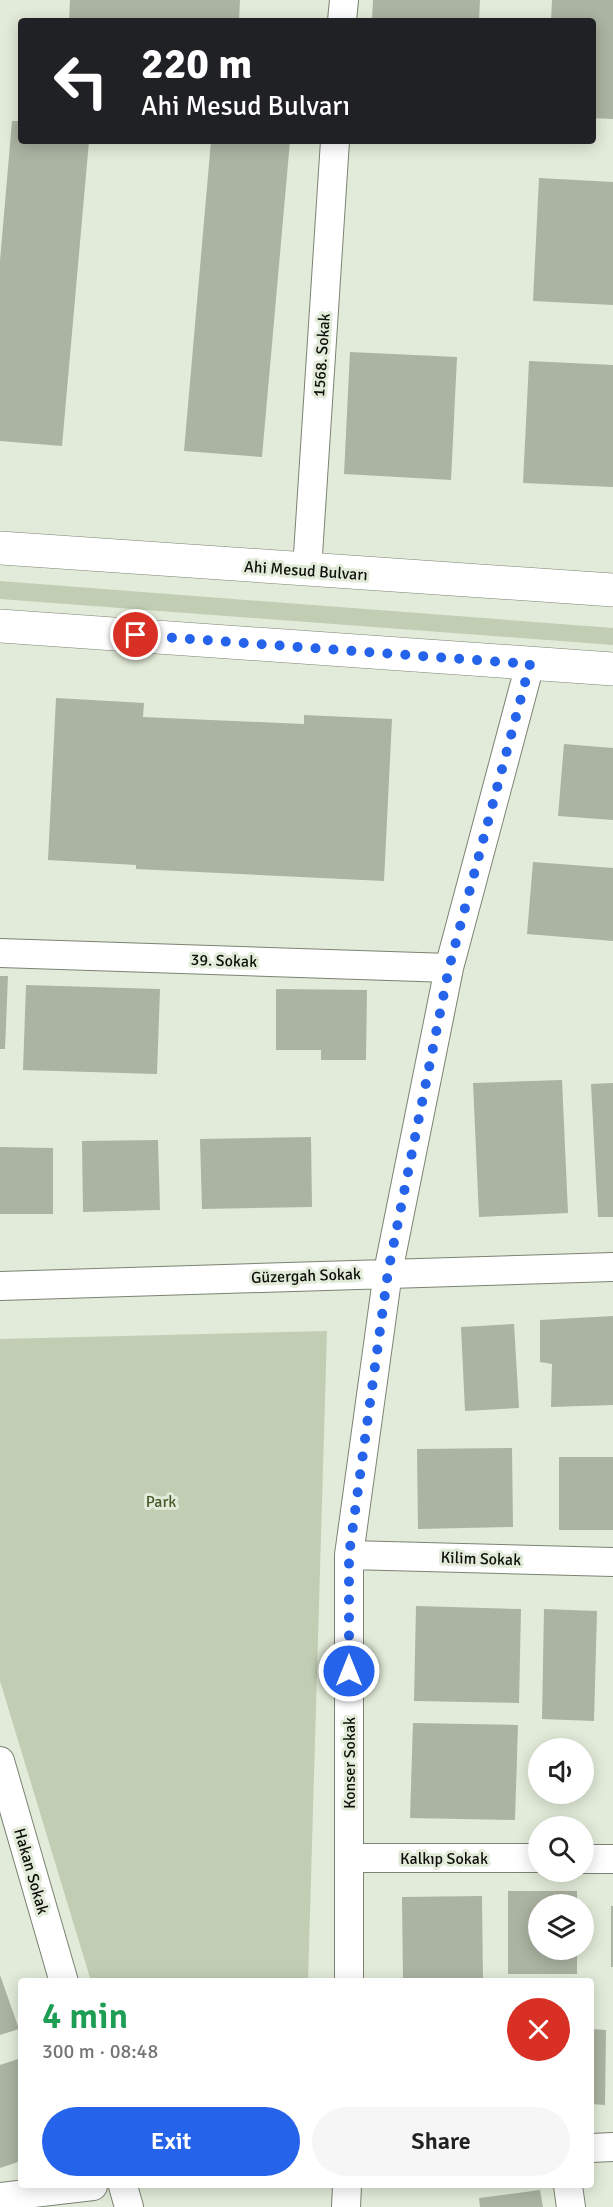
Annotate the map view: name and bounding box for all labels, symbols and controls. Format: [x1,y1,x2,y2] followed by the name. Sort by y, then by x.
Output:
[141,39,252,90] text: 220 m
[42,42,120,120] icon: left
[141,90,350,123] text: Ahi Mesud Bulvarı
[309,313,335,397] street label: 1568. Sokak
[243,557,368,585] street label: Ahi Mesud Bulvarı
[110,609,161,660] pin
[119,618,152,651] icon: arrive
[190,950,257,972] street label: 39. Sokak
[251,1264,361,1288] street label: Güzergah Sokak
[146,1492,176,1512] park label: Park
[440,1548,522,1570] street label: Kilim Sokak
[317,1639,381,1703] position arrow
[340,1717,360,1809] street label: Konser Sokak
[528,1738,594,1960] map controls
[528,1738,594,1804] button: sound
[528,1816,594,1882] button: search
[9,1826,53,1917] street label: Hakan Sokak
[400,1849,488,1869] street label: Kalkıp Sokak
[528,1894,594,1960] button: layers
[42,1994,128,2039] text: 4 min
[507,1998,570,2061] button: close
[42,2039,158,2064] text: 300 m · 08:48
[42,2107,300,2176] button: Exit
[312,2107,570,2176] button: Share

